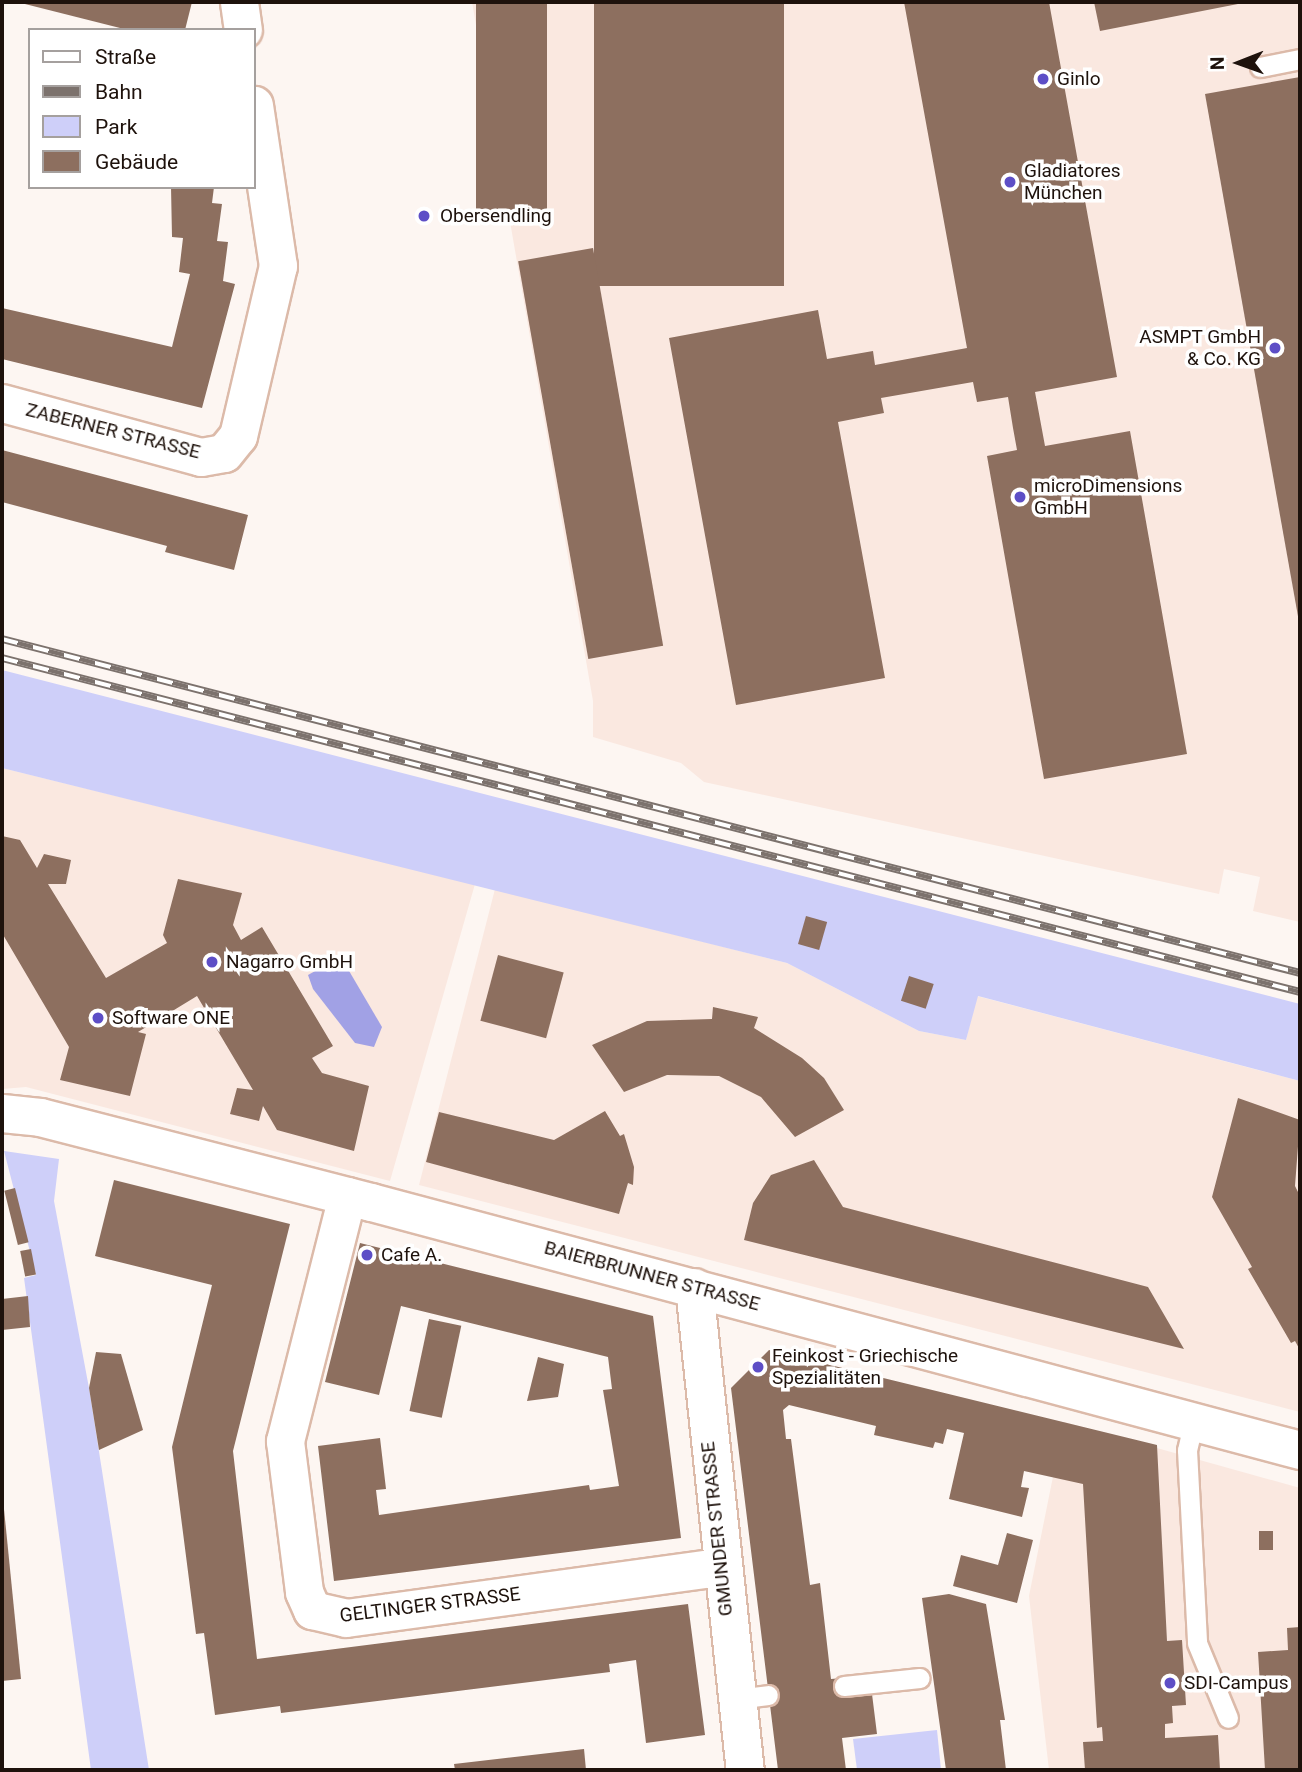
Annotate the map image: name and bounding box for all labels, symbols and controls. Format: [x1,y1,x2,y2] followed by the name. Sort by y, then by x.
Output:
[28,28,256,189] legend
[1204,28,1274,98] north arrow
[95,45,156,69] text: Straße
[1206,56,1229,70] text: N
[1057,68,1101,90] place label: Ginlo
[1035,71,1051,87] marker: Ginlo
[95,80,143,104] text: Bahn
[95,115,137,139] text: Park
[95,150,178,174] text: Gebäude
[1024,160,1121,204] place label: Gladiatores München
[1002,174,1018,190] marker: Gladiatores München
[440,205,552,227] place label: Obersendling
[414,206,434,226] marker: Obersendling
[1139,326,1261,370] place label: ASMPT GmbH & Co. KG
[1267,340,1283,356] marker: ASMPT GmbH & Co. KG
[23,398,203,464] street label: ZABERNER STRASSE
[1034,475,1182,519] place label: microDimensions GmbH
[1012,489,1028,505] marker: microDimensions GmbH
[226,951,353,973] place label: Nagarro GmbH
[204,954,220,970] marker: Nagarro GmbH
[112,1007,230,1029] place label: Software ONE
[90,1010,106,1026] marker: Software ONE
[542,1236,762,1316] street label: BAIERBRUNNER STRASSE
[381,1244,442,1266] place label: Cafe A.
[359,1247,375,1263] marker: Cafe A.
[772,1345,958,1389] place label: Feinkost - Griechische Spezialitäten
[750,1359,766,1375] marker: Feinkost - Griechische Spezialitäten
[697,1441,737,1617] street label: GMUNDER STRASSE
[338,1583,522,1627] street label: GELTINGER STRASSE
[1184,1672,1288,1694] place label: SDI-Campus
[1162,1675,1178,1691] marker: SDI-Campus

